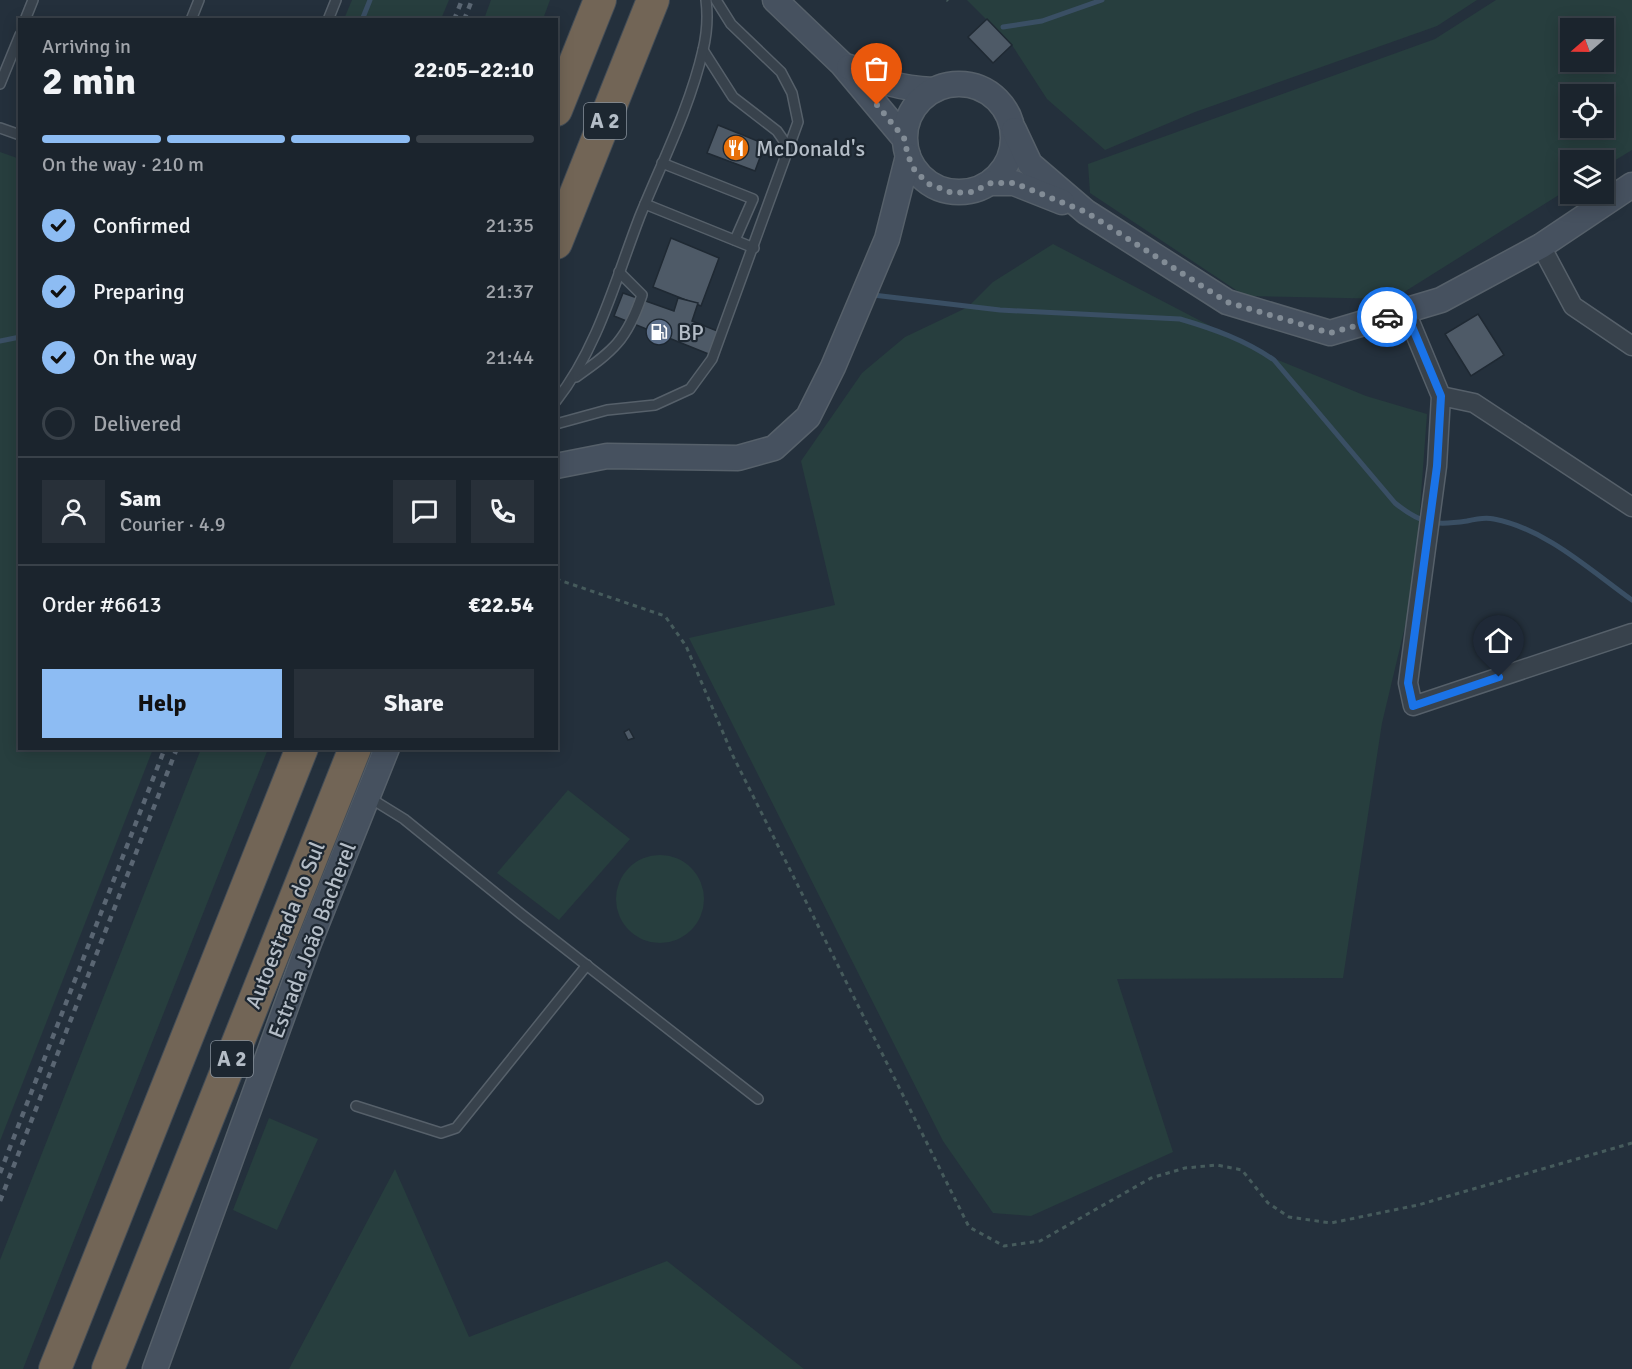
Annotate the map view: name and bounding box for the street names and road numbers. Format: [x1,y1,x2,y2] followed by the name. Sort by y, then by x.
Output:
[584,103,626,139] road number: A 2
[239,837,331,1013] street label: Autoestrada do Sul
[262,838,362,1042] street label: Estrada João Bacherel
[211,1041,253,1077] road number: A 2

